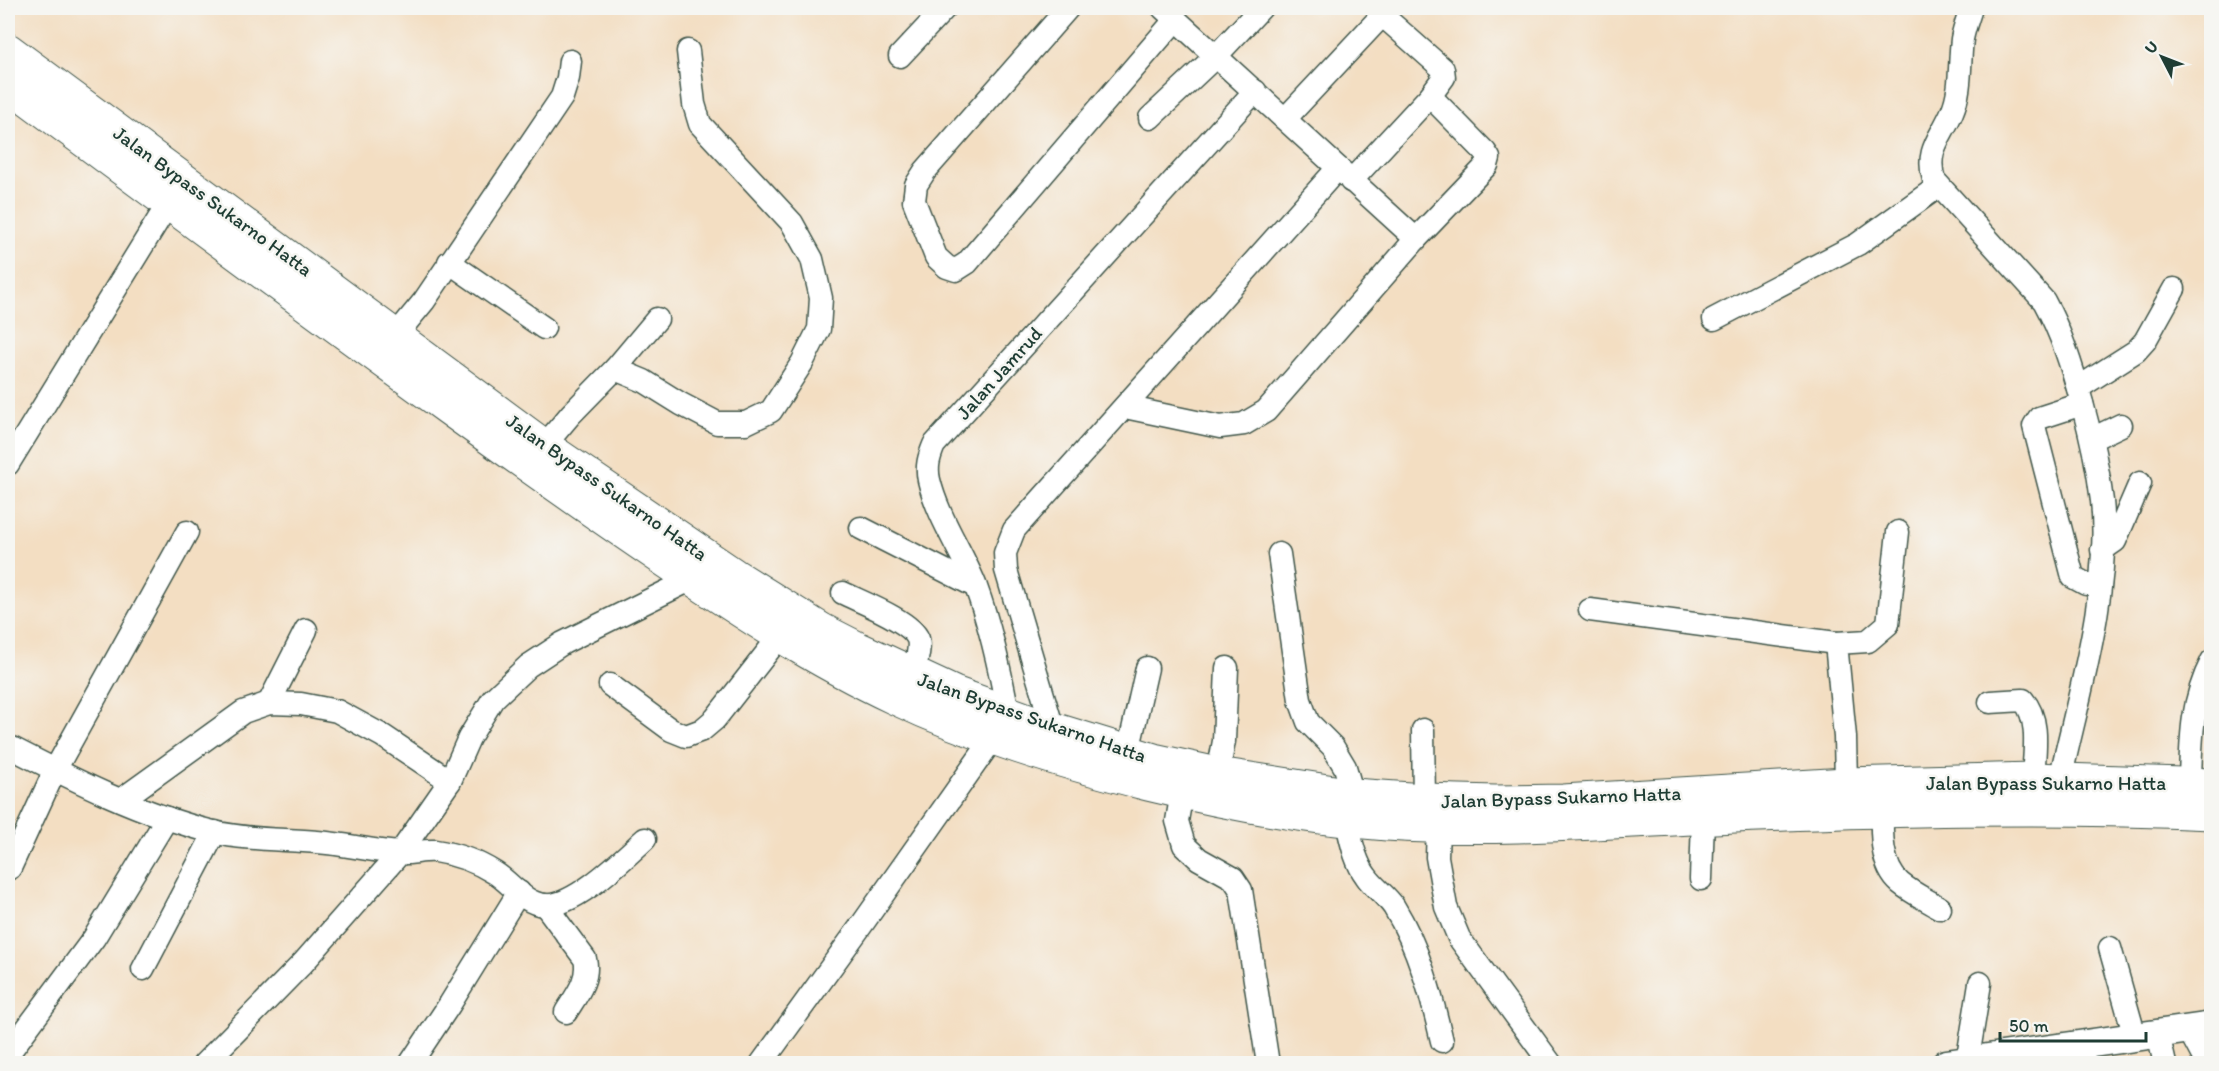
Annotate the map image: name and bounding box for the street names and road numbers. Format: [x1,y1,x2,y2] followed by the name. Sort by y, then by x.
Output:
[109,121,317,281] street label: Jalan Bypass Sukarno Hatta
[951,321,1047,424] street label: Jalan Jamrud
[502,408,712,566] street label: Jalan Bypass Sukarno Hatta
[915,667,1150,768] street label: Jalan Bypass Sukarno Hatta
[1926,771,2166,795] street label: Jalan Bypass Sukarno Hatta
[1441,781,1682,813] street label: Jalan Bypass Sukarno Hatta

